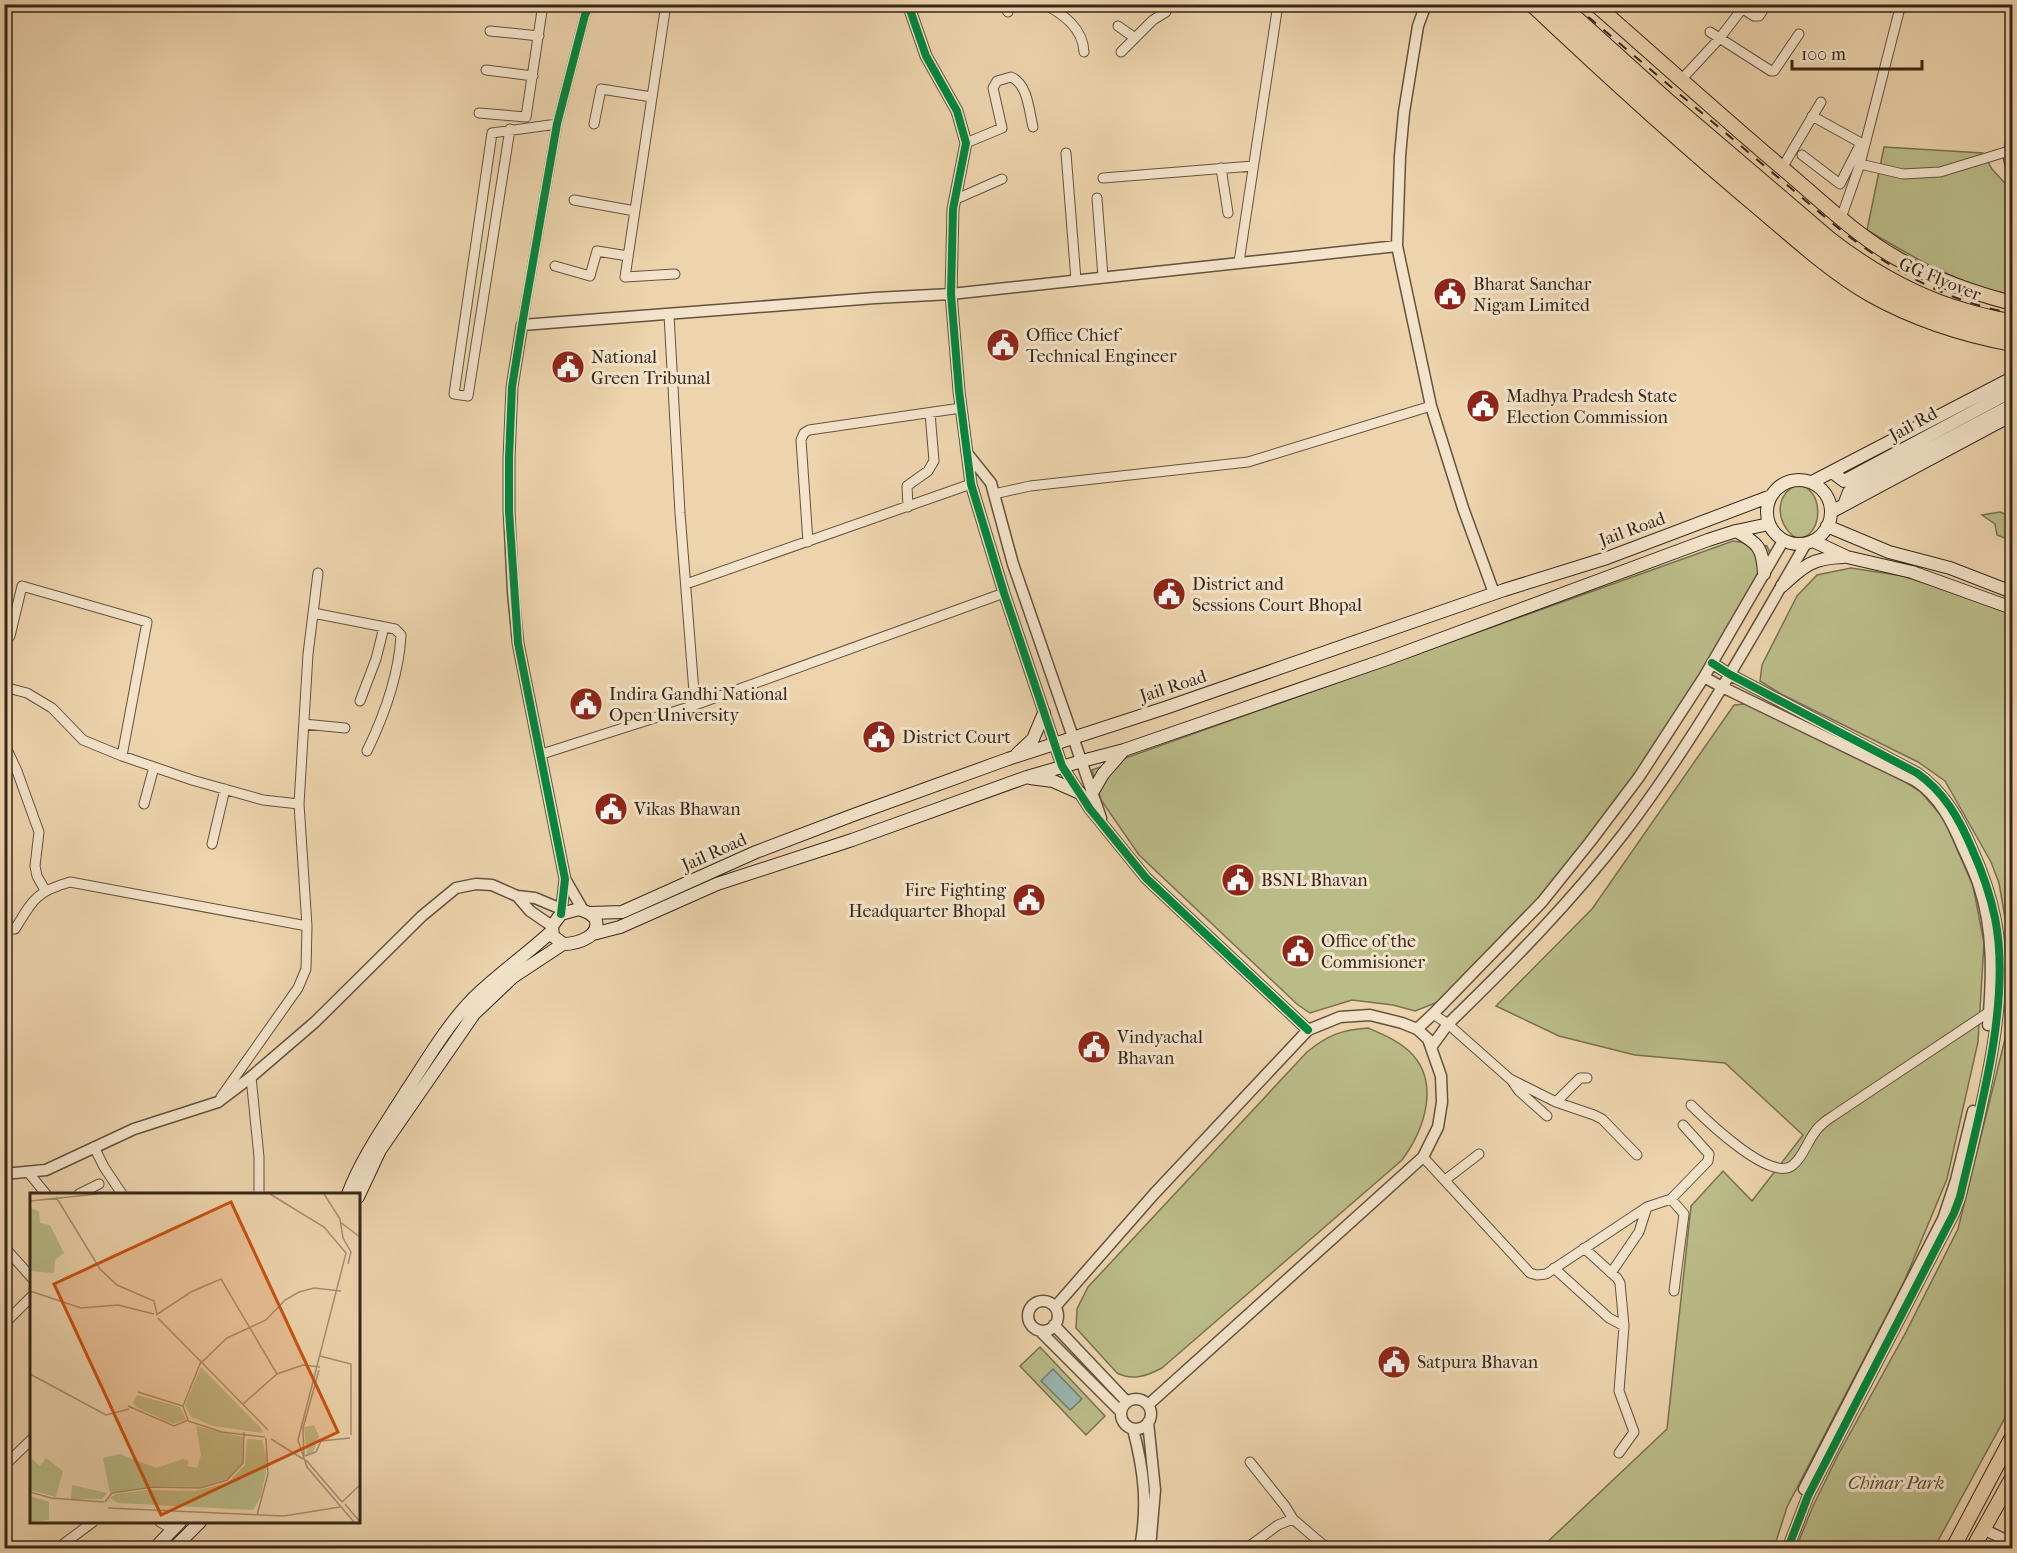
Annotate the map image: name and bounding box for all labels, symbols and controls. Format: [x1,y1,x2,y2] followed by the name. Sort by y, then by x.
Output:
[1792,33,1922,71] scale bar
[1801,44,1846,65] text: 100 m
[1896,253,1984,306] street label: GG Flyover
[1473,274,1592,316] place label: Bharat Sanchar Nigam Limited
[1432,276,1468,312] public building icon: Bharat Sanchar Nigam Limited
[1026,325,1177,367] place label: Office Chief Technical Engineer
[985,327,1021,363] public building icon: Office Chief Technical Engineer
[591,347,710,389] place label: National Green Tribunal
[550,349,586,385] public building icon: National Green Tribunal
[1506,386,1677,428] place label: Madhya Pradesh State Election Commission
[1465,388,1501,424] public building icon: Madhya Pradesh State Election Commission
[1884,403,1941,447] street label: Jail Rd
[1594,508,1668,552] street label: Jail Road
[1192,574,1362,616] place label: District and Sessions Court Bhopal
[1151,576,1187,612] public building icon: District and Sessions Court Bhopal
[1135,666,1209,708] street label: Jail Road
[609,684,788,726] place label: Indira Gandhi National Open University
[568,686,604,722] public building icon: Indira Gandhi National Open University
[861,719,897,755] public building icon: District Court
[902,727,1011,748] place label: District Court
[593,791,629,827] public building icon: Vikas Bhawan
[633,799,741,820] place label: Vikas Bhawan
[677,829,750,877] street label: Jail Road
[1220,862,1256,898] public building icon: BSNL Bhavan
[1261,870,1368,891] place label: BSNL Bhavan
[849,880,1006,922] place label: Fire Fighting Headquarter Bhopal
[1011,882,1047,918] public building icon: Fire Fighting Headquarter Bhopal
[1321,931,1426,973] place label: Office of the Commisioner
[1280,933,1316,969] public building icon: Office of the Commisioner
[1116,1027,1203,1069] place label: Vindyachal Bhavan
[1076,1029,1112,1065] public building icon: Vindyachal Bhavan
[30,1193,360,1523] inset map
[1376,1344,1412,1380] public building icon: Satpura Bhavan
[1417,1352,1539,1373] place label: Satpura Bhavan
[1848,1473,1944,1494] park label: Chinar Park

